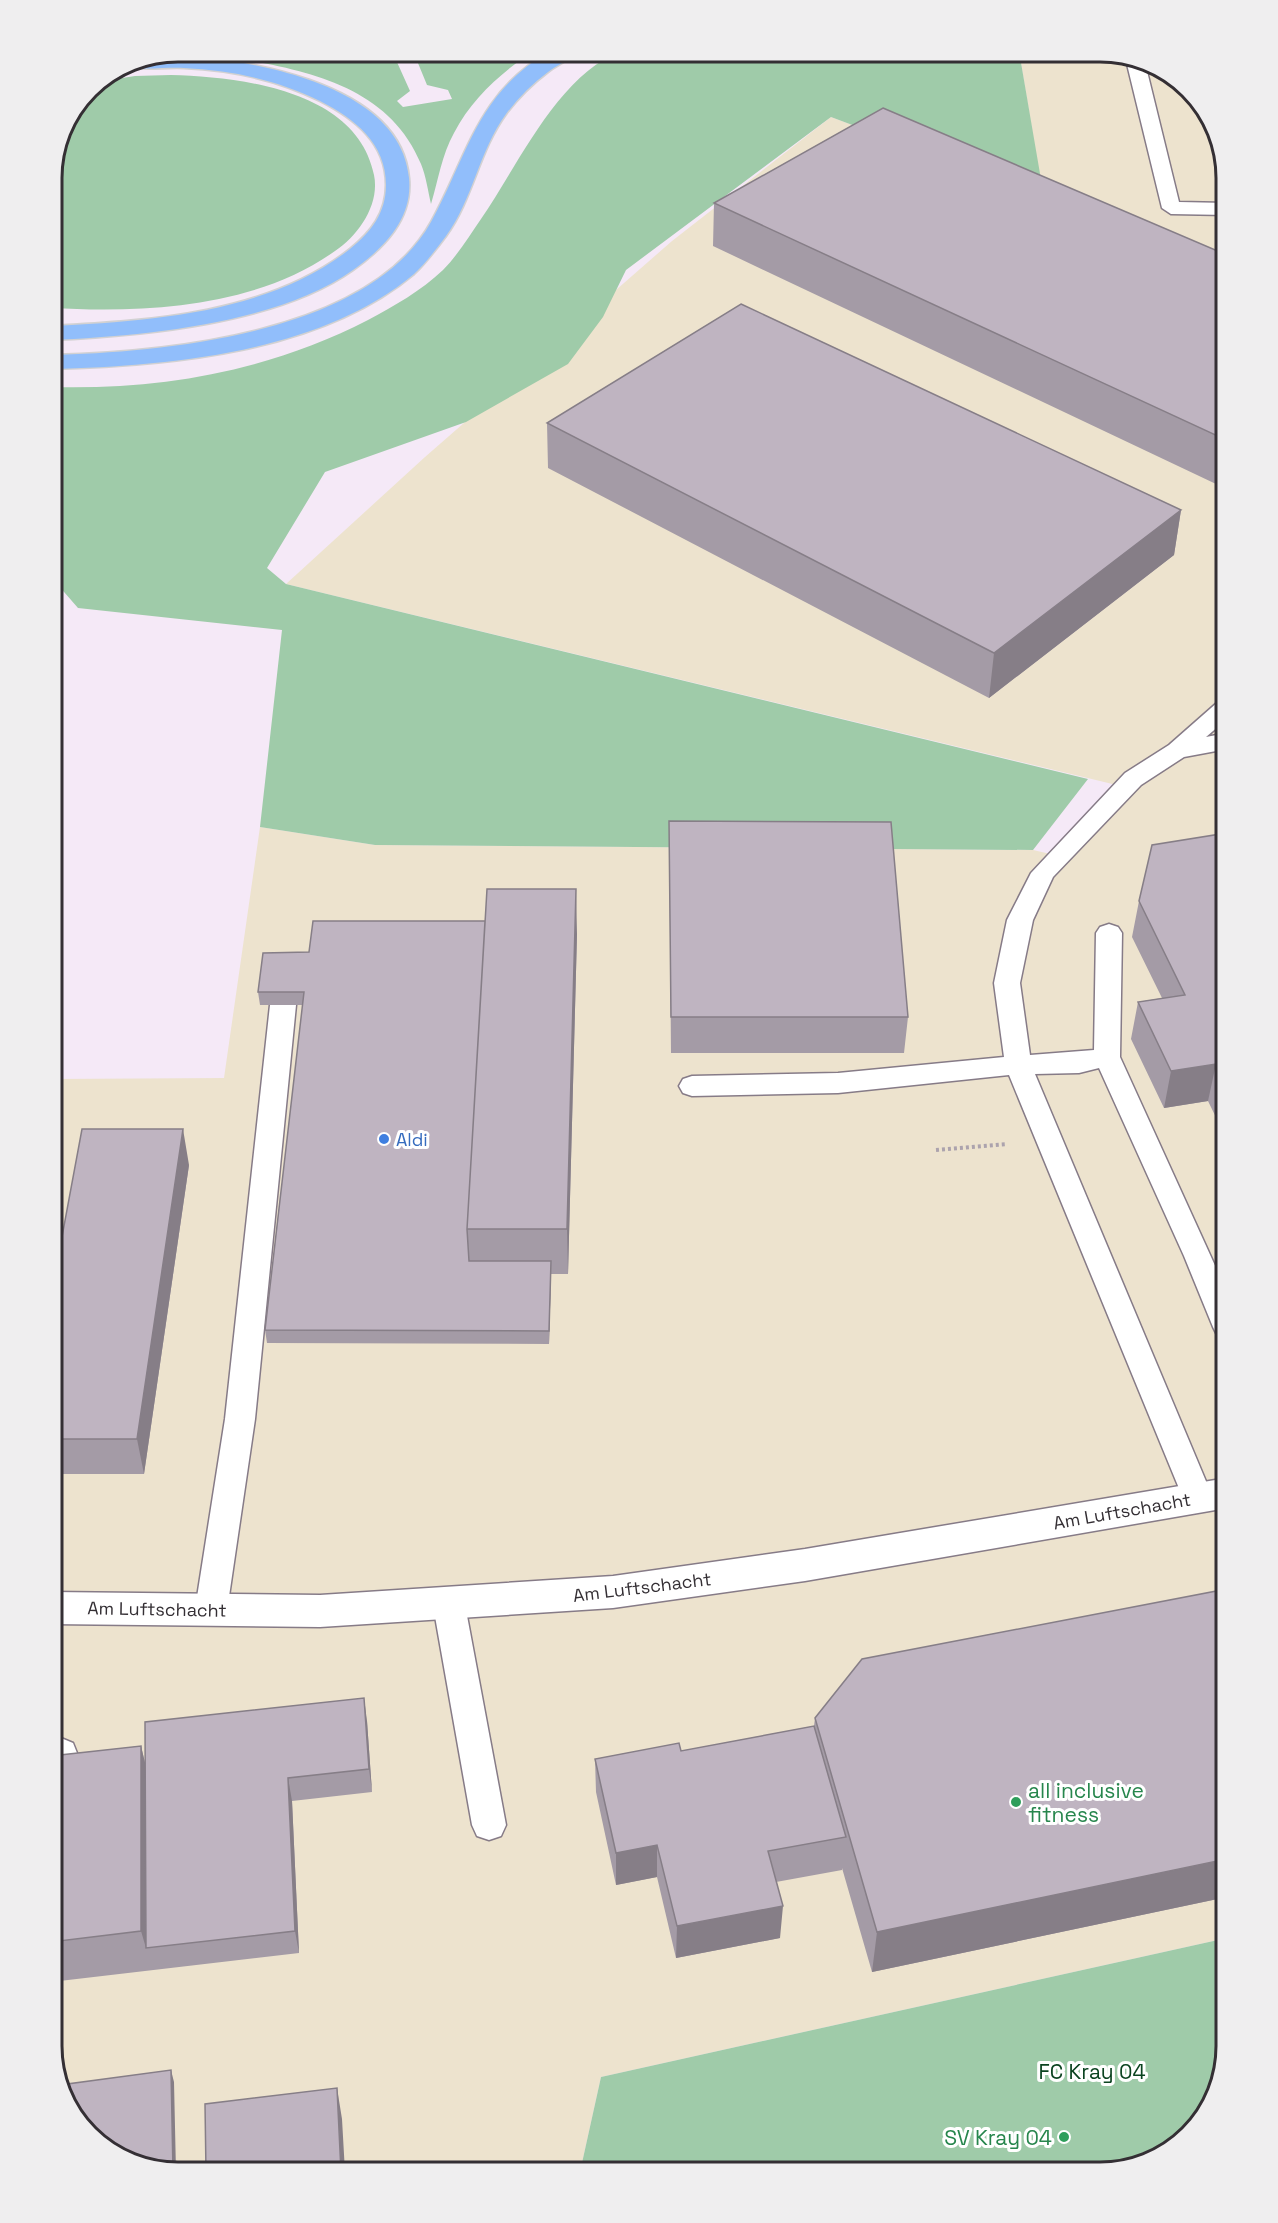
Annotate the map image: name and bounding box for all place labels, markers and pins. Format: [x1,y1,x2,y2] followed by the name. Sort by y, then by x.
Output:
[396,1128,428,1151] place label: Aldi
[377,1132,391,1146] marker: Aldi
[1028,1777,1144,1828] place label: all inclusive fitness
[1009,1795,1023,1809] marker: all inclusive fitness
[944,2124,1052,2151] place label: SV Kray 04
[1057,2130,1071,2144] marker: SV Kray 04

